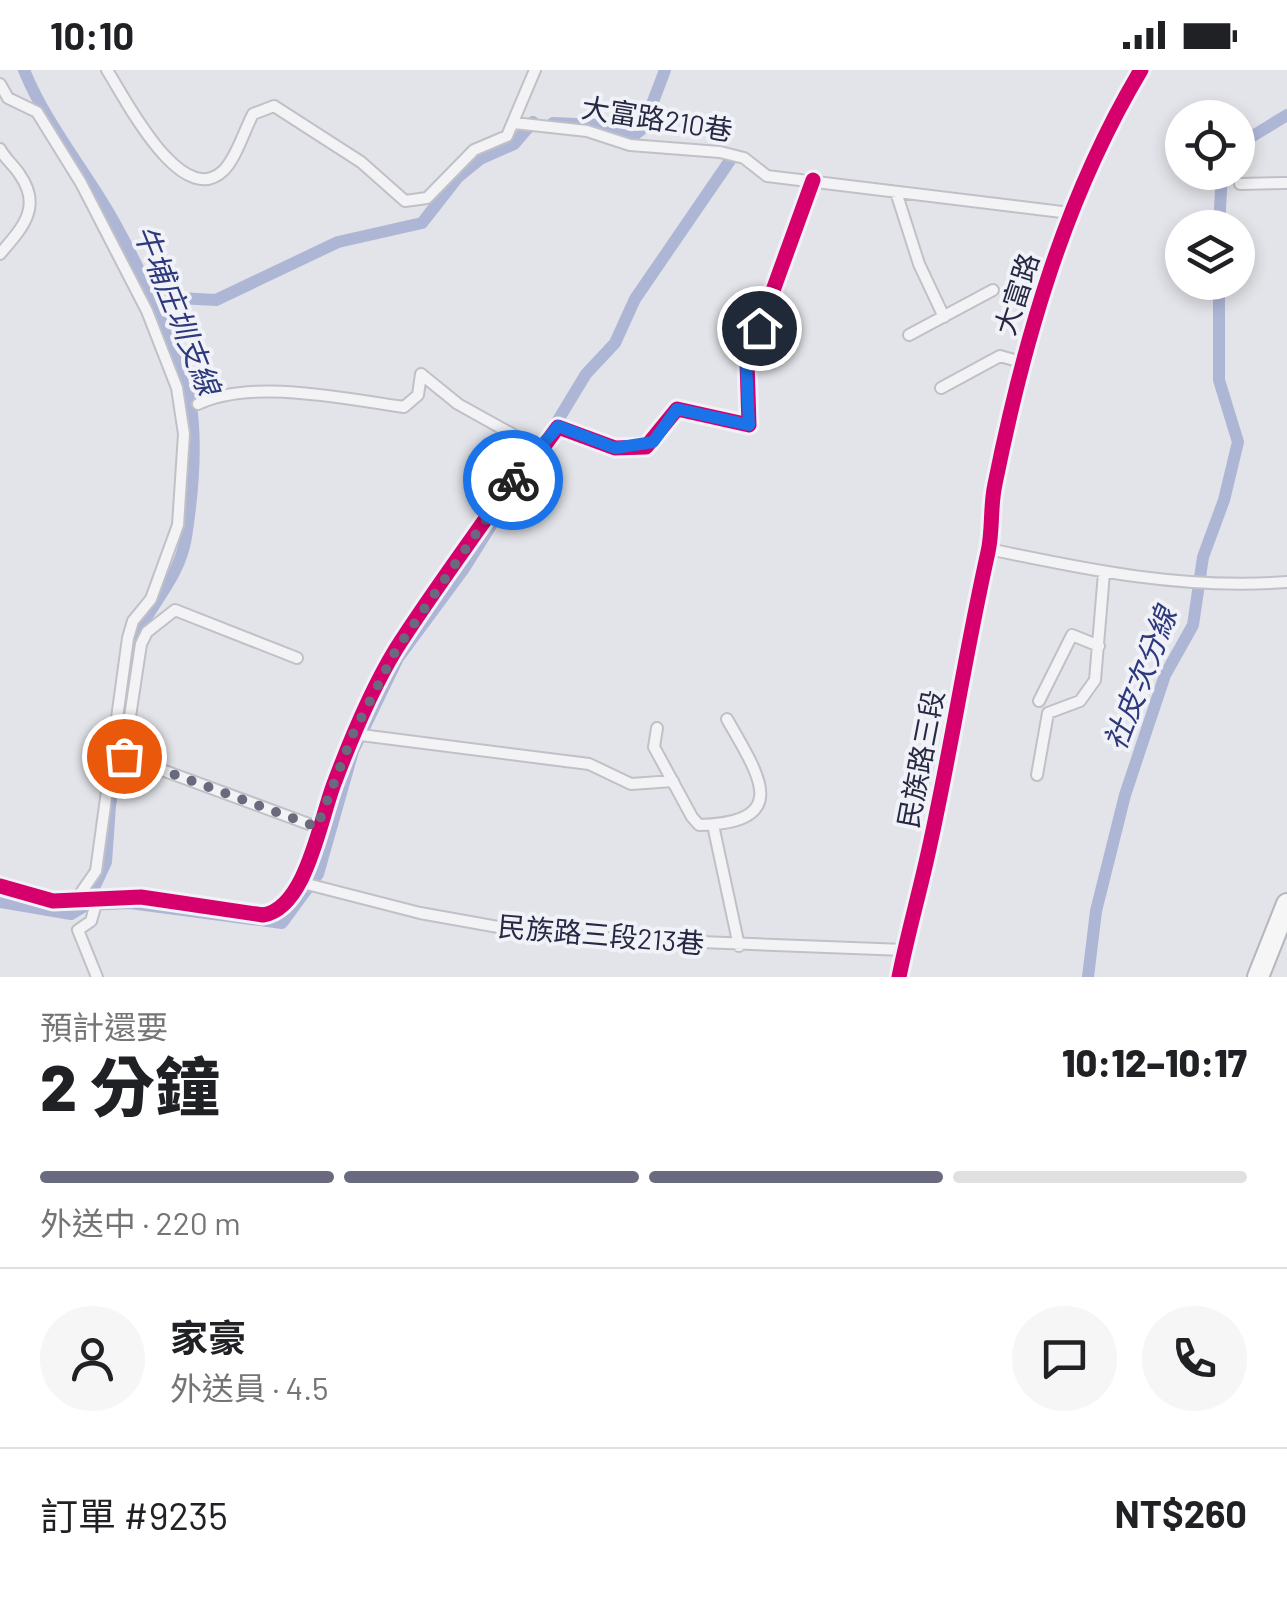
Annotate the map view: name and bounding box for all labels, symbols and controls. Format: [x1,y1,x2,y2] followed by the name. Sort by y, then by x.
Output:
[50,12,134,58] text: 10:10
[579,89,735,147] street label: 大富路210巷
[1165,100,1255,300] map controls
[1165,100,1255,190] button: locate
[1165,210,1255,300] button: layers
[127,219,229,402] water label: 牛埔庄圳支線
[987,248,1045,339] street label: 大富路
[717,286,802,371] pin
[732,301,787,356] icon: home
[463,430,563,530] courier
[486,453,541,508] icon: bike
[1095,599,1184,755] water label: 社皮次分線
[890,687,950,831] street label: 民族路三段
[82,714,167,799] pin
[97,729,152,784] icon: bag
[497,908,706,960] street label: 民族路三段213巷
[40,1007,168,1045] text: 預計還要
[1062,1039,1247,1085] text: 10:12–10:17
[40,1046,220,1124] text: 2 分鐘
[40,1203,241,1241] text: 外送中 · 220 m
[40,1306,145,1411] button: person
[1012,1306,1117,1411] button: chat
[1142,1306,1247,1411] button: phone
[170,1314,246,1360] text: 家豪
[170,1368,329,1406] text: 外送員 · 4.5
[1114,1490,1247,1536] text: NT$260
[40,1492,228,1538] text: 訂單 #9235

